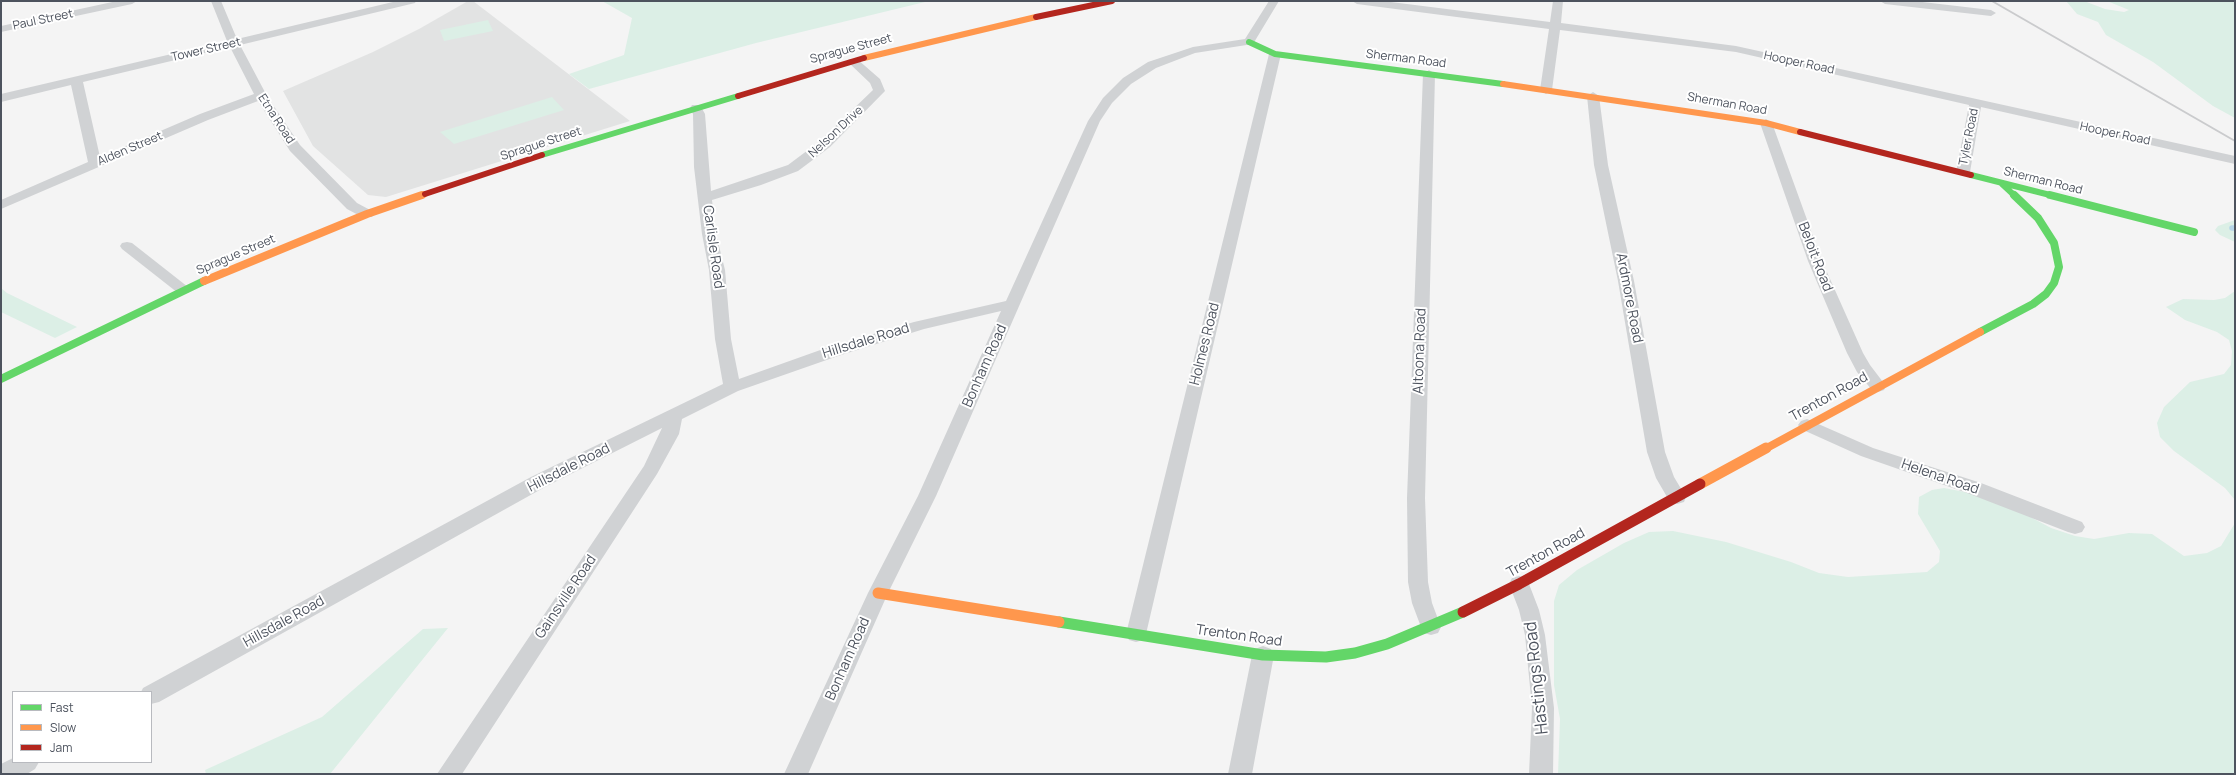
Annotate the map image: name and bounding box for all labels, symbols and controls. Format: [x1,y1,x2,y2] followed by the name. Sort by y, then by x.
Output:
[12,7,74,33] street label: Paul Street
[808,31,894,67] street label: Sprague Street
[170,35,242,65] street label: Tower Street
[1365,47,1447,71] street label: Sherman Road
[1762,49,1836,77] street label: Hooper Road
[1686,90,1768,118] street label: Sherman Road
[255,91,297,147] street label: Etna Road
[806,103,866,161] street label: Nelson Drive
[1956,107,1982,167] street label: Tyler Road
[2078,120,2152,148] street label: Hooper Road
[499,124,583,164] street label: Sprague Street
[95,129,165,169] street label: Alden Street
[2002,164,2084,198] street label: Sherman Road
[699,204,727,290] street label: Carlisle Road
[1794,220,1836,294] street label: Beloit Road
[194,232,278,278] street label: Sprague Street
[1612,252,1646,344] street label: Ardmore Road
[1187,301,1223,387] street label: Holmes Road
[1410,308,1430,394] street label: Altoona Road
[820,320,912,362] street label: Hillsdale Road
[959,322,1011,410] street label: Bonham Road
[1787,369,1871,425] street label: Trenton Road
[525,440,613,496] street label: Hillsdale Road
[1899,456,1981,498] street label: Helena Road
[1504,525,1588,581] street label: Trenton Road
[532,552,600,642] street label: Gainsville Road
[240,593,328,651] street label: Hillsdale Road
[822,615,874,703] street label: Bonham Road
[1521,620,1553,736] street label: Hastings Road
[1195,622,1283,650] street label: Trenton Road
[12,691,152,763] legend
[50,699,74,716] text: Fast
[50,719,76,736] text: Slow
[50,739,72,756] text: Jam

